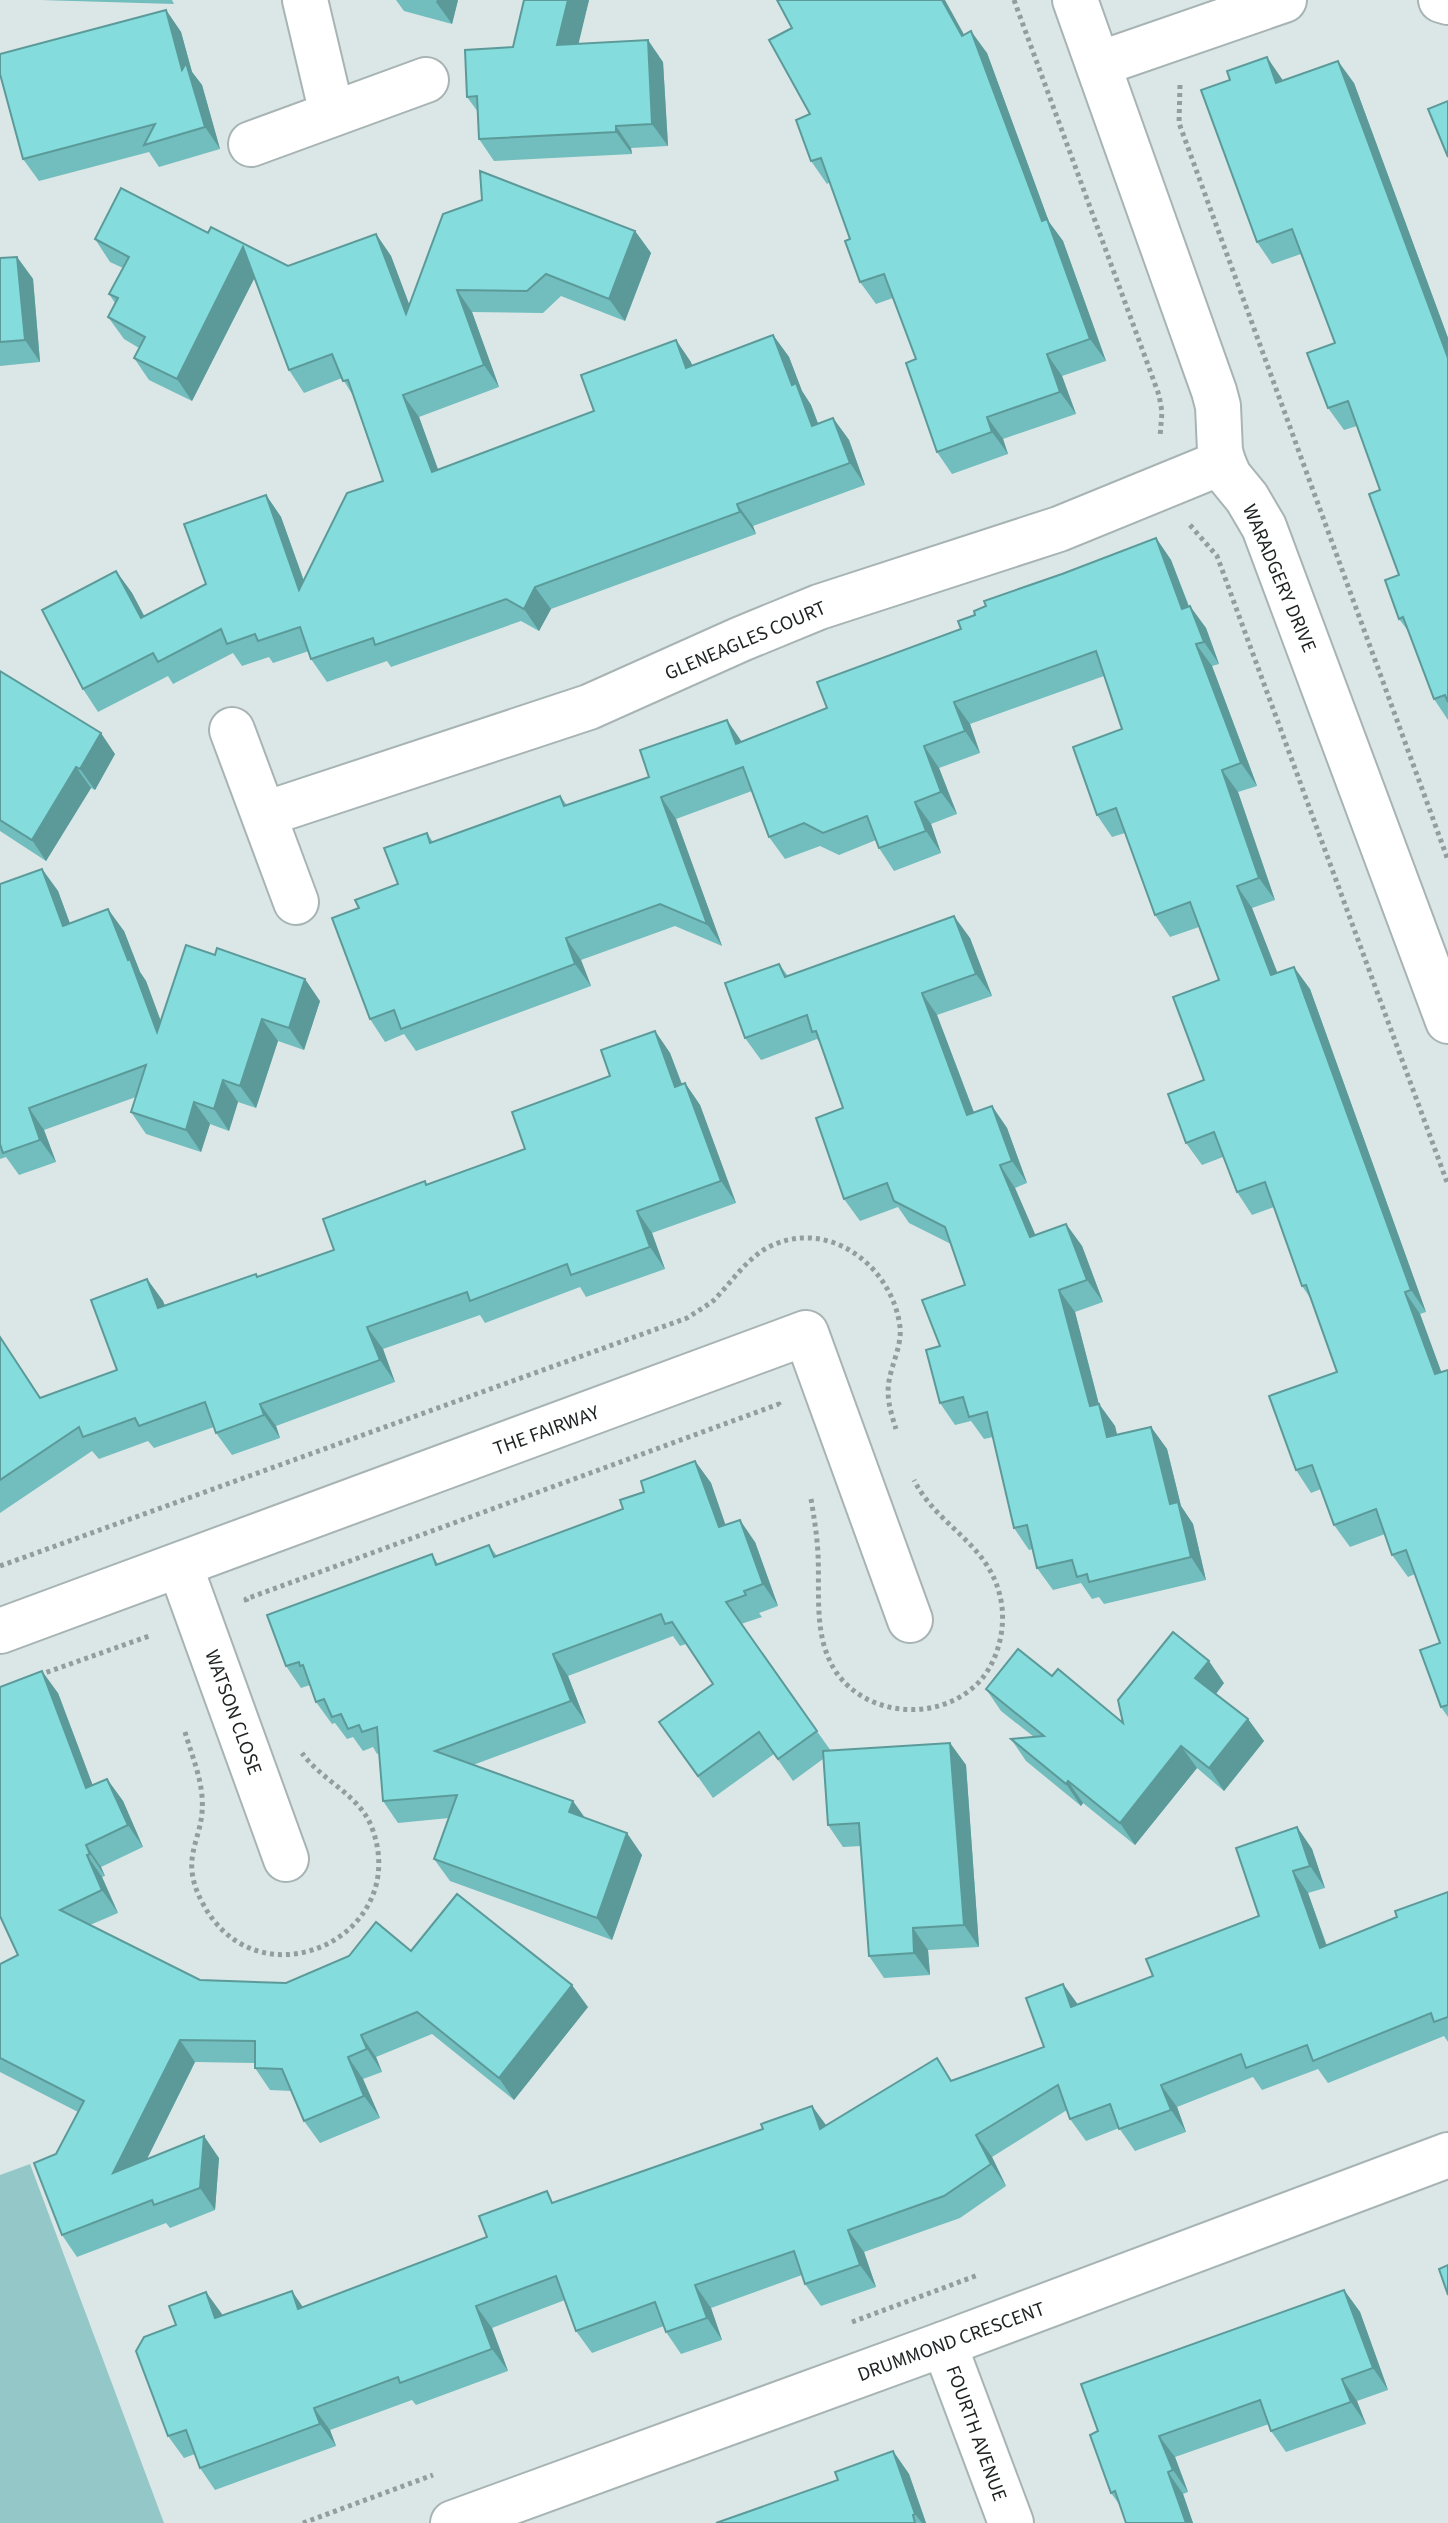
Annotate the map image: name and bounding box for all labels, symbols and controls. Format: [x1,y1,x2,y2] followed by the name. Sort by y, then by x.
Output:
[1235,500,1323,657] street label: WARADGERY DRIVE
[660,594,831,688] street label: GLENEAGLES COURT
[489,1399,604,1463] street label: THE FAIRWAY
[197,1646,269,1779] street label: WATSON CLOSE
[854,2295,1049,2389] street label: DRUMMOND CRESCENT
[939,2362,1014,2505] street label: FOURTH AVENUE

